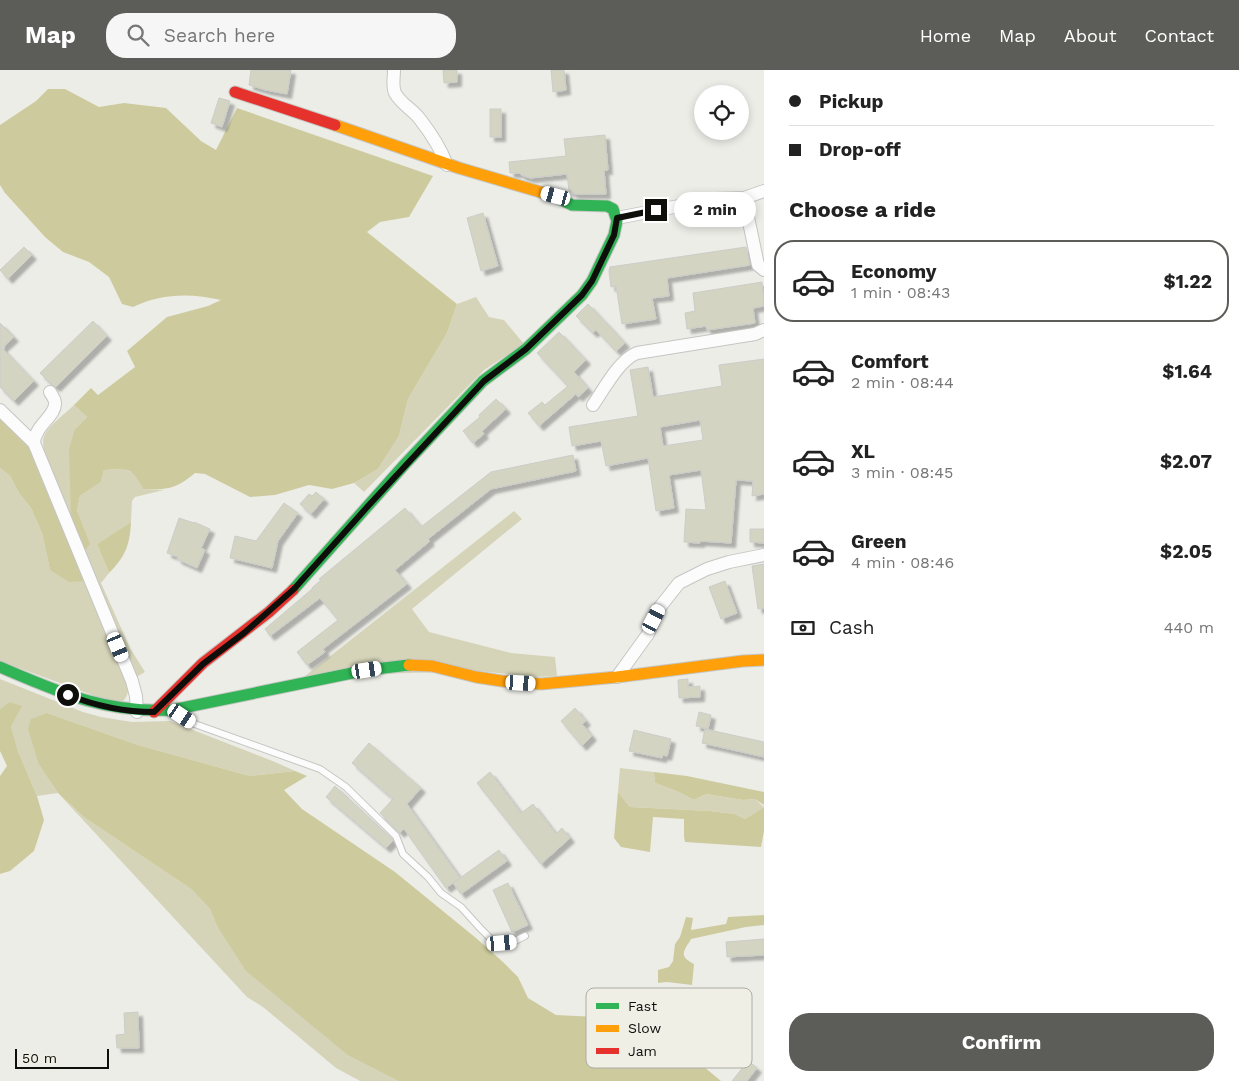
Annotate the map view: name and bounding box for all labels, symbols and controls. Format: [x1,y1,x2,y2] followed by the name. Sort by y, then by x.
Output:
[106,13,456,58] search box
[25,21,76,49] text: Map
[124,21,152,49] icon: search
[164,24,275,47] text: Search here
[920,25,971,46] text: Home
[999,25,1036,46] text: Map
[1064,25,1116,46] text: About
[1144,25,1214,46] text: Contact
[694,85,749,140] map controls
[694,85,749,140] button: locate
[819,90,883,113] text: Pickup
[819,138,901,161] text: Drop-off
[539,185,572,207] car
[674,192,756,228] callout: 2 min
[789,197,936,222] text: Choose a ride
[645,199,667,221] route end
[693,200,737,219] text: 2 min
[791,259,836,304] icon: car
[851,260,936,283] text: Economy
[1163,270,1212,293] text: $1.22
[851,283,950,302] text: 1 min · 08:43
[791,349,836,394] icon: car
[851,350,929,373] text: Comfort
[1162,360,1212,383] text: $1.64
[851,373,954,392] text: 2 min · 08:44
[791,439,836,484] icon: car
[851,440,875,463] text: XL
[1160,450,1212,473] text: $2.07
[851,463,953,482] text: 3 min · 08:45
[791,529,836,574] icon: car
[851,530,907,553] text: Green
[1160,540,1212,563] text: $2.05
[851,553,954,572] text: 4 min · 08:46
[640,602,667,636] car
[789,614,817,642] icon: cash
[829,616,875,639] text: Cash
[1164,618,1214,637] text: 440 m
[105,630,130,664] car
[351,660,382,680] car
[505,675,536,691] car
[57,684,79,706] route start
[165,701,198,731] car
[486,934,517,952] car
[586,988,752,1068] legend
[628,998,657,1014] text: Fast
[789,1013,1214,1071] button: Confirm
[628,1020,661,1036] text: Slow
[628,1043,657,1059] text: Jam
[15,1046,109,1069] scale bar
[22,1050,57,1066] text: 50 m

